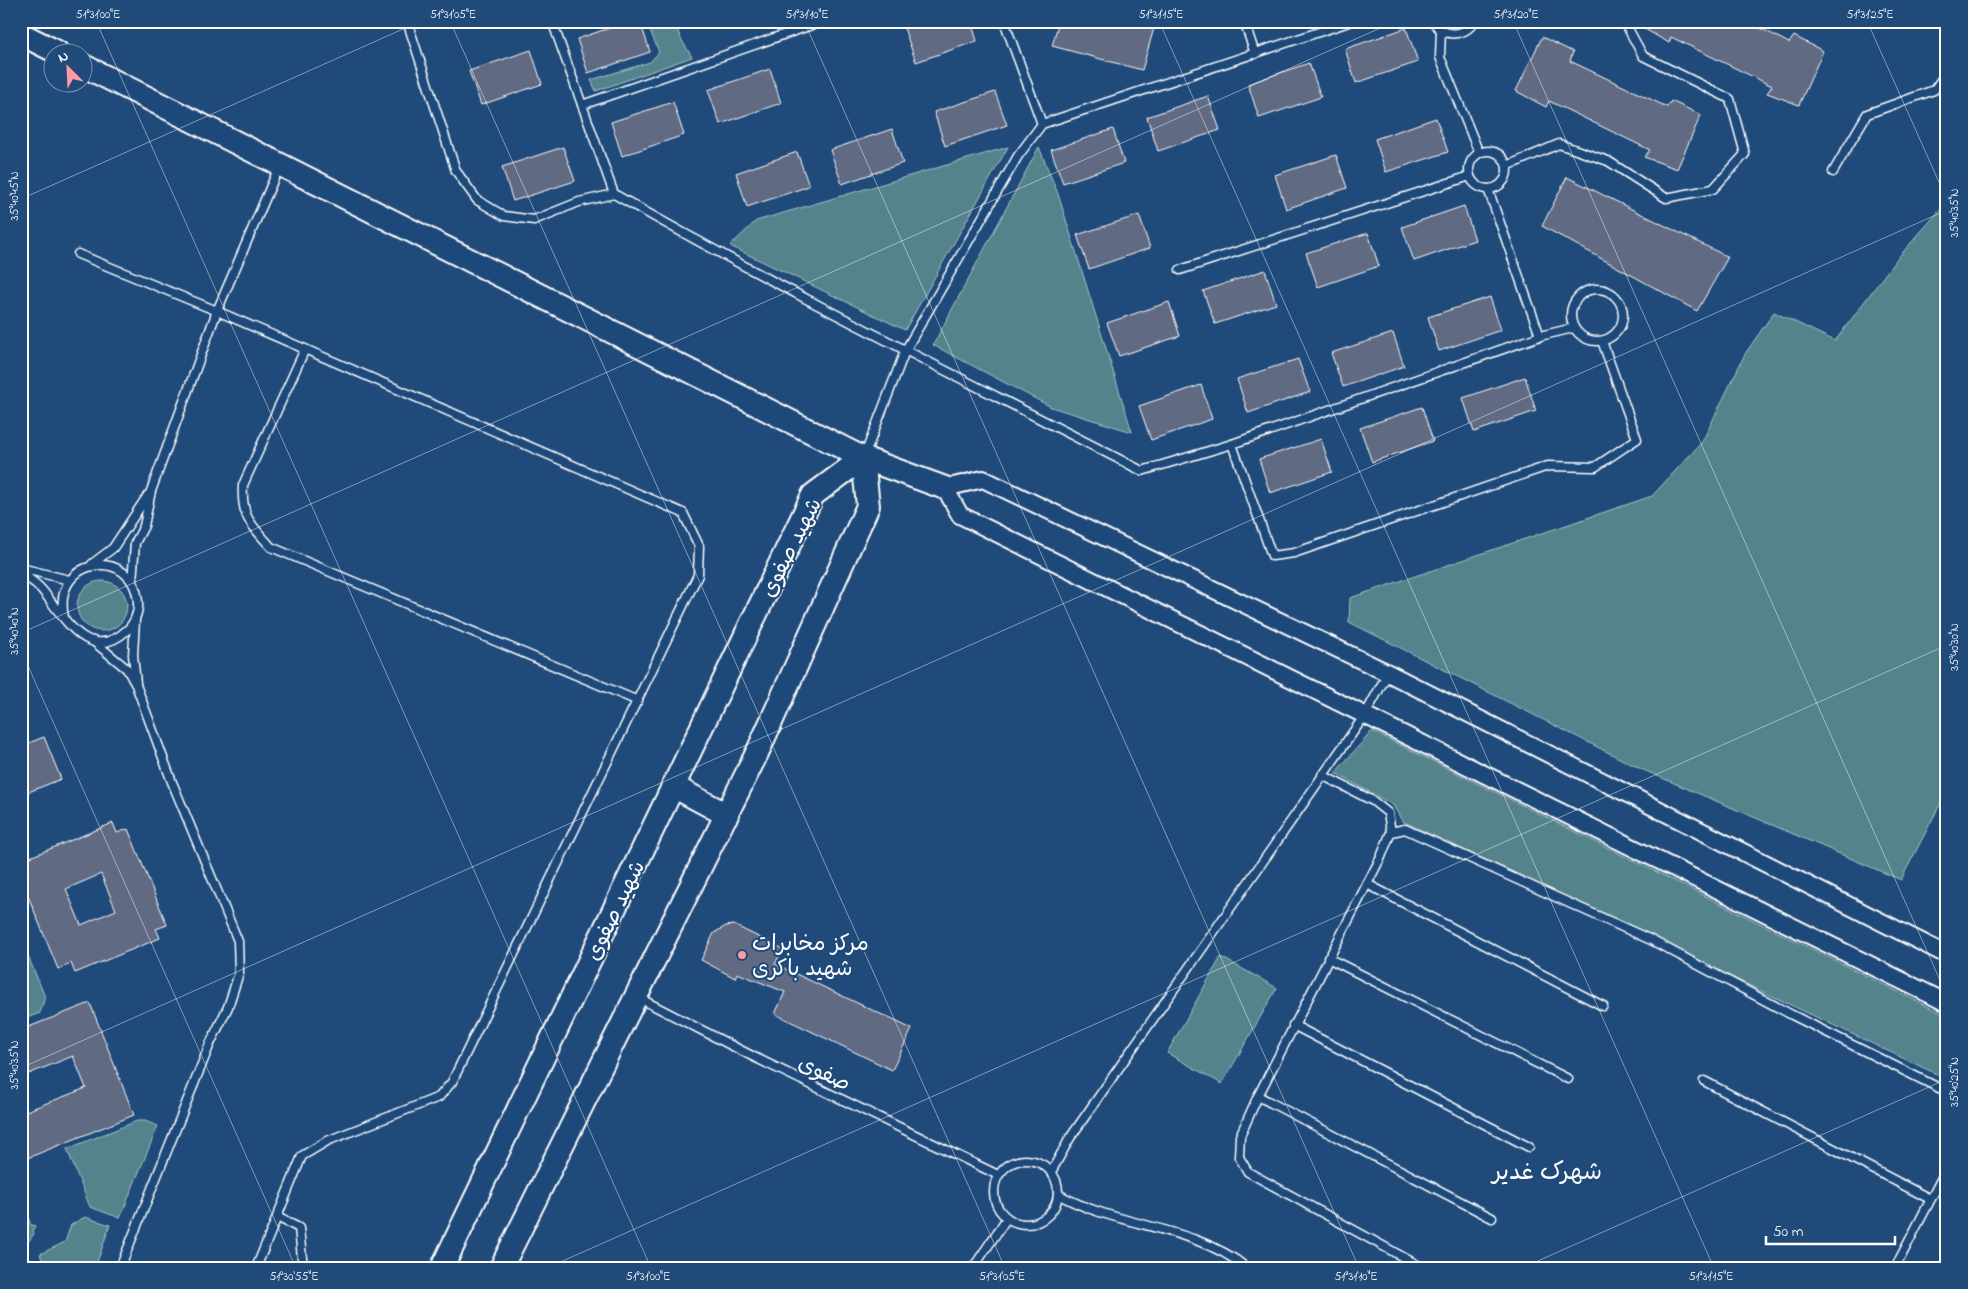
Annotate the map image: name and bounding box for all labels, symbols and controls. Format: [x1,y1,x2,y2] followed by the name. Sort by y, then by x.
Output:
[76,6,120,24] text: 51°31'00"E
[430,6,476,24] text: 51°31'05"E
[785,6,829,24] text: 51°31'10"E
[1139,6,1183,24] text: 51°31'15"E
[1493,6,1539,24] text: 51°31'20"E
[1847,6,1893,24] text: 51°31'25"E
[42,42,92,92] north arrow
[55,46,72,69] text: N
[6,171,24,221] text: 35°40'45"N
[1946,188,1964,238] text: 35°40'35"N
[754,493,831,604] street label: شهید صفوی
[6,607,24,655] text: 35°40'40"N
[1946,623,1964,671] text: 35°40'30"N
[579,856,655,967] street label: شهید صفوی
[752,929,869,986] place label: مرکز مخابرات شهید باکری
[736,949,748,961] marker: مرکز مخابرات شهید باکری
[6,1040,24,1090] text: 35°40'35"N
[792,1048,855,1101] street label: صفوی
[1946,1057,1964,1107] text: 35°40'25"N
[1490,1156,1602,1191] district label: شهرک غدیر
[1766,1214,1894,1246] scale bar
[1773,1221,1804,1243] text: 50 m
[269,1268,319,1286] text: 51°30'55"E
[626,1268,670,1286] text: 51°31'00"E
[979,1268,1025,1286] text: 51°31'05"E
[1334,1268,1378,1286] text: 51°31'10"E
[1689,1268,1733,1286] text: 51°31'15"E

